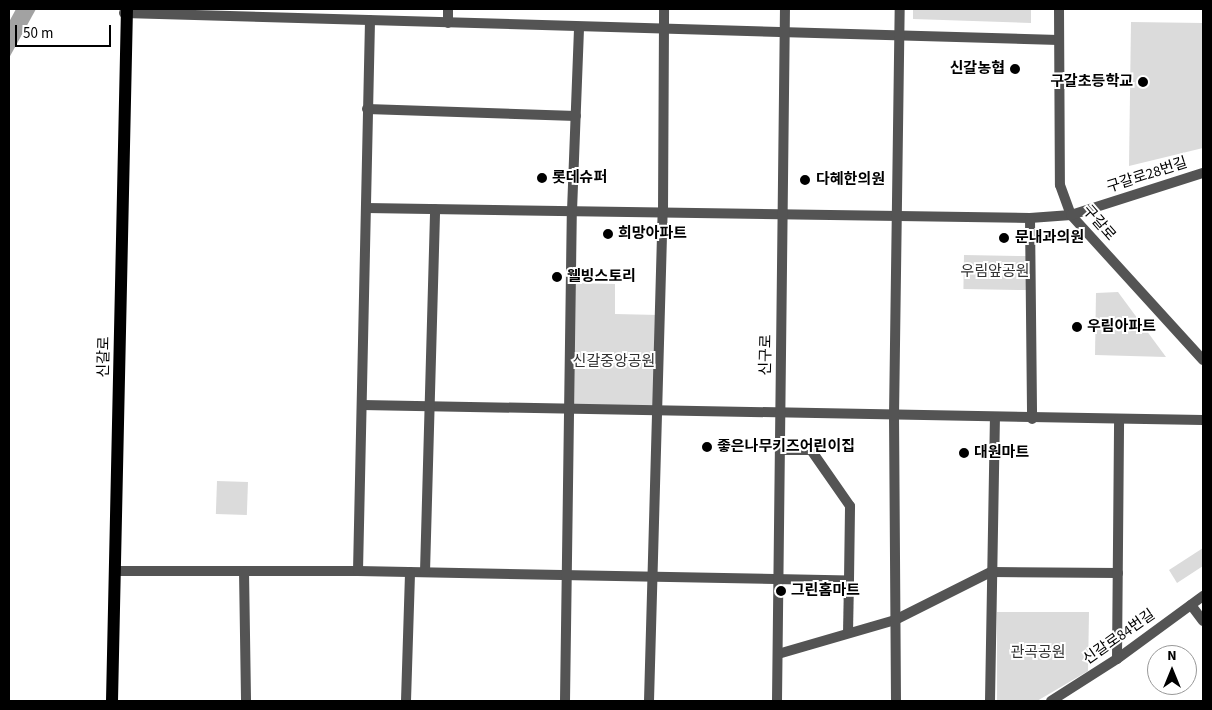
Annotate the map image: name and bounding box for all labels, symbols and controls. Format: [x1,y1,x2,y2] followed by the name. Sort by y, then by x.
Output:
[18,15,114,47] scale bar
[23,23,53,44] text: 50 m
[950,60,1005,78] place label: 신갈농협
[1009,63,1021,75] marker: 신갈농협
[1050,73,1133,91] place label: 구갈초등학교
[1137,76,1149,88] marker: 구갈초등학교
[1104,153,1190,197] street label: 구갈로28번길
[552,169,607,187] place label: 롯데슈퍼
[816,171,885,189] place label: 다혜한의원
[536,172,548,184] marker: 롯데슈퍼
[798,173,812,187] marker: 다혜한의원
[1079,201,1119,245] street label: 구갈로
[618,225,687,243] place label: 희망아파트
[602,228,614,240] marker: 희망아파트
[1015,229,1084,247] place label: 문내과의원
[997,231,1011,245] marker: 문내과의원
[961,263,1029,281] park label: 우림앞공원
[567,268,636,286] place label: 웰빙스토리
[551,271,563,283] marker: 웰빙스토리
[1087,318,1156,336] place label: 우림아파트
[1071,321,1083,333] marker: 우림아파트
[757,334,775,376] street label: 신구로
[95,336,113,378] street label: 신갈로
[573,353,655,371] park label: 신갈중앙공원
[717,438,855,456] place label: 좋은나무키즈어린이집
[701,441,713,453] marker: 좋은나무키즈어린이집
[974,444,1029,462] place label: 대원마트
[958,447,970,459] marker: 대원마트
[791,582,860,600] place label: 그린홈마트
[775,585,787,597] marker: 그린홈마트
[1079,606,1159,668] street label: 신갈로84번길
[1010,644,1066,662] park label: 관곡공원
[1147,645,1197,695] north arrow
[1167,646,1177,666] text: N

